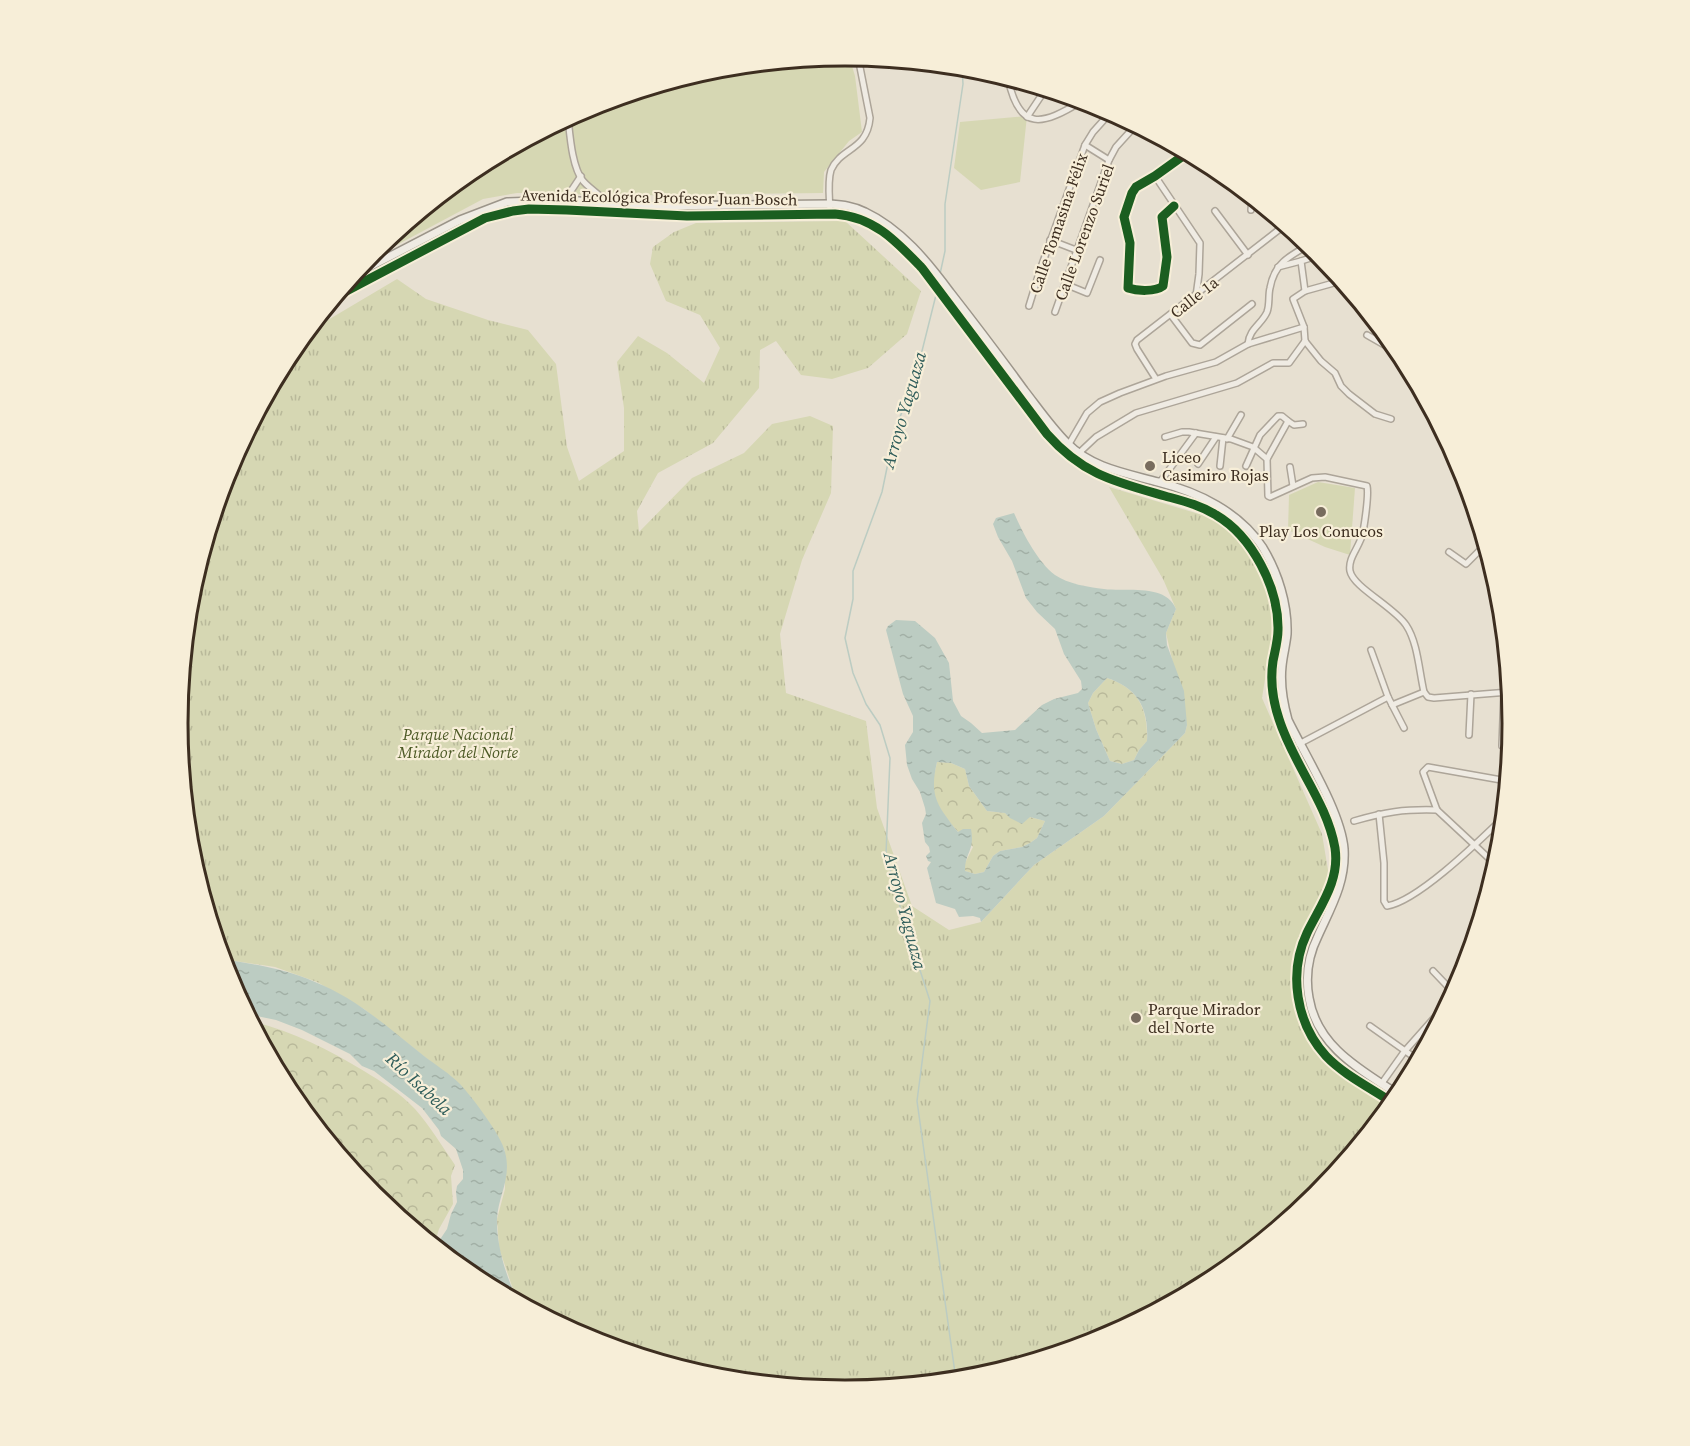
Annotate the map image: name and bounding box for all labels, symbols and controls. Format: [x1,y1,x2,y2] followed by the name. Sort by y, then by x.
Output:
[1024,149,1093,296] street label: Calle Tomasina Félix
[1049,160,1119,303] street label: Calle Lorenzo Suriel
[520,184,798,210] street label: Avenida Ecológica Profesor Juan Bosch
[1165,271,1223,323] street label: Calle 1a
[875,348,932,472] water label: Arroyo Yaguaza
[1162,446,1269,486] place label: Liceo Casimiro Rojas
[1143,459,1157,473] marker: Liceo Casimiro Rojas
[1314,505,1328,519] marker: Play Los Conucos
[1259,520,1383,542] place label: Play Los Conucos
[397,723,519,763] park label: Parque Nacional Mirador del Norte
[878,848,933,973] water label: Arroyo Yaguaza
[1148,998,1261,1038] place label: Parque Mirador del Norte
[1129,1011,1143,1025] marker: Parque Mirador del Norte
[380,1046,458,1121] water label: Río Isabela

